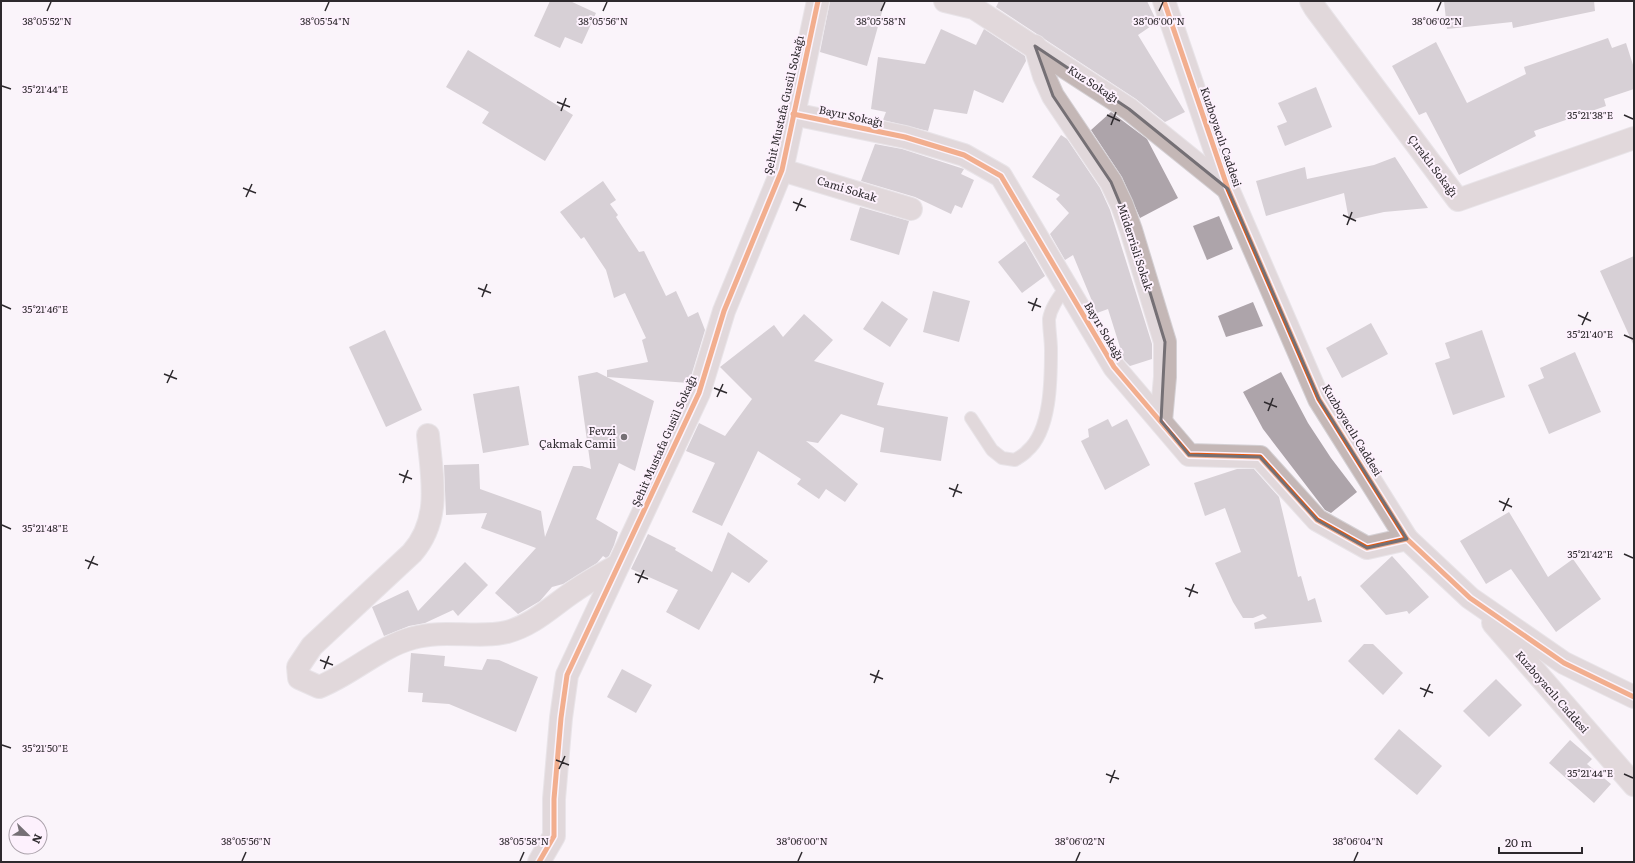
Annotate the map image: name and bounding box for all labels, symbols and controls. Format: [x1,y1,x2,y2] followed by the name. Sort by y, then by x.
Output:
[22,13,72,28] text: 38°05'52"N
[300,13,350,28] text: 38°05'54"N
[578,13,628,28] text: 38°05'56"N
[856,13,906,28] text: 38°05'58"N
[1133,13,1185,28] text: 38°06'00"N
[1412,13,1462,28] text: 38°06'02"N
[759,33,807,176] street label: Şehit Mustafa Gusül Sokağı
[1065,61,1122,106] street label: Kuz Sokağı
[22,81,68,96] text: 35°21'44"E
[1197,85,1247,189] street label: Kuzboyacılı Caddesi
[818,100,885,130] street label: Bayır Sokağı
[1567,107,1613,122] text: 35°21'38"E
[1405,131,1463,200] street label: Çıraklı Sokağı
[815,171,880,205] street label: Cami Sokak
[1114,201,1158,293] street label: Müderrisli Sokak
[1081,298,1129,363] street label: Bayır Sokağı
[22,301,68,316] text: 35°21'46"E
[1567,326,1613,341] text: 35°21'40"E
[627,372,700,509] street label: Şehit Mustafa Gusül Sokağı
[1319,381,1387,479] street label: Kuzboyacılı Caddesi
[539,422,616,451] place label: Fevzi Çakmak Camii
[619,432,629,442] marker: Fevzi Çakmak Camii
[22,520,68,535] text: 35°21'48"E
[1567,546,1613,561] text: 35°21'42"E
[1512,647,1593,736] street label: Kuzboyacılı Caddesi
[22,740,68,755] text: 35°21'50"E
[1567,765,1613,780] text: 35°21'44"E
[8,815,48,855] north arrow
[1499,829,1582,855] scale bar
[29,832,47,847] text: N
[221,833,271,848] text: 38°05'56"N
[499,833,549,848] text: 38°05'58"N
[776,833,828,848] text: 38°06'00"N
[1055,833,1105,848] text: 38°06'02"N
[1332,833,1384,848] text: 38°06'04"N
[1505,833,1532,851] text: 20 m

